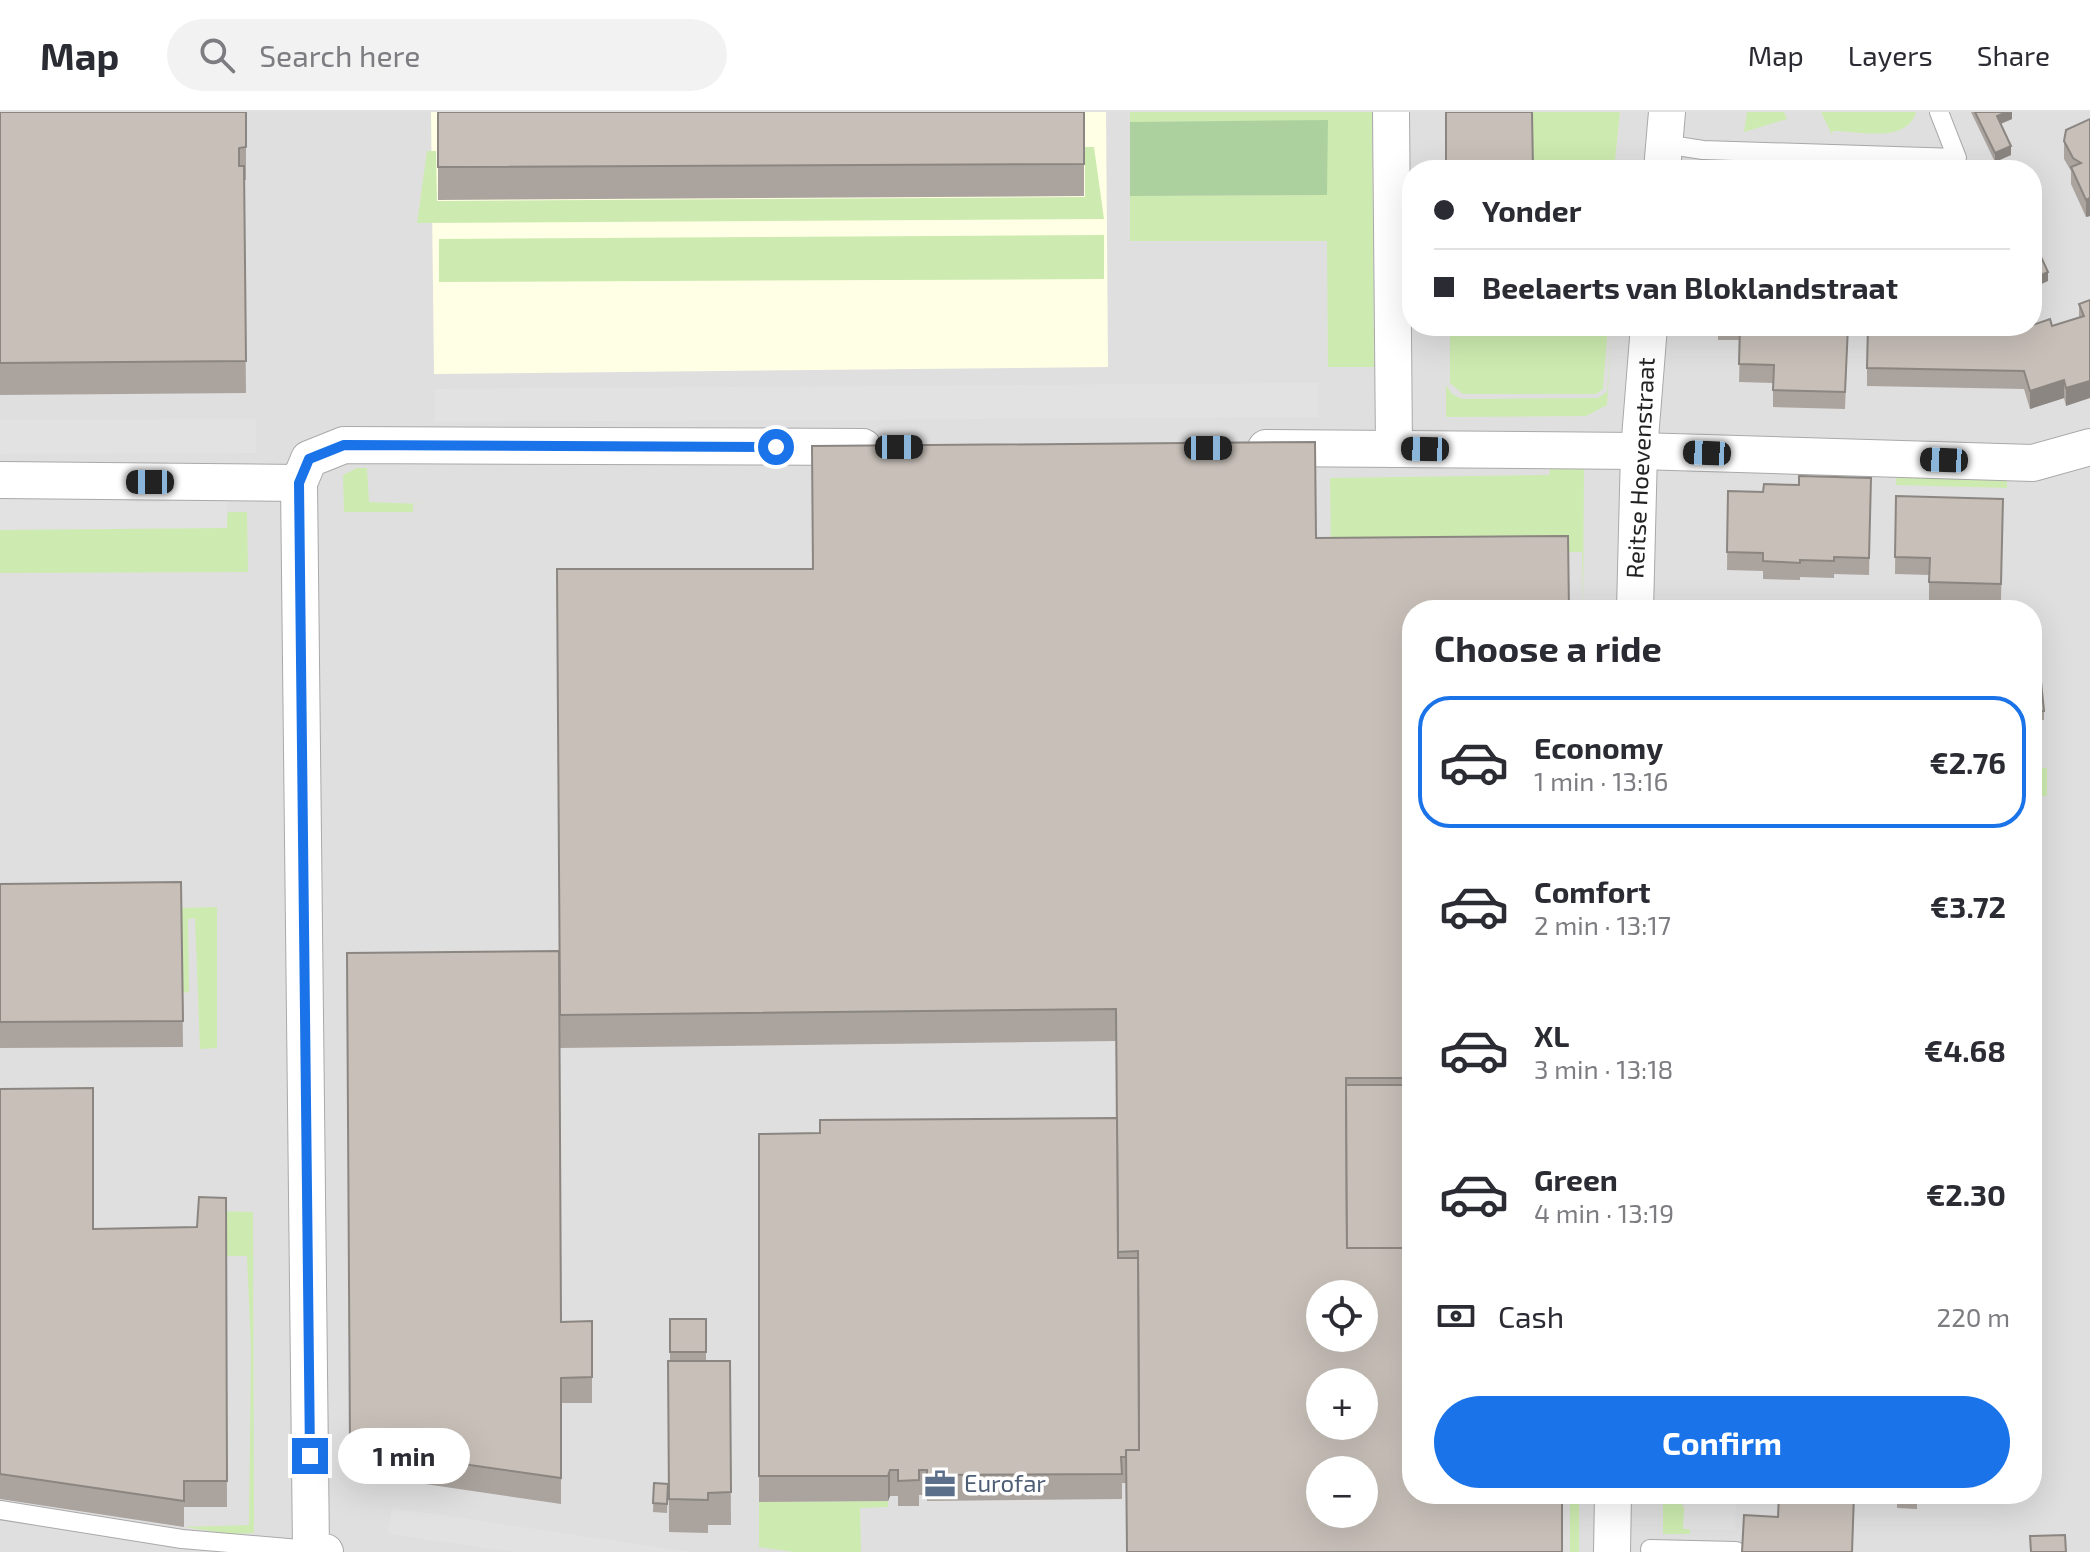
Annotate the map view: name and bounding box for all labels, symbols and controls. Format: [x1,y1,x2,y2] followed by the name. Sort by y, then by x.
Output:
[167,19,727,91] search box
[40,32,119,78] text: Map
[195,33,239,77] icon: search
[259,37,420,73] text: Search here
[1748,38,1804,72] text: Map
[1848,38,1933,72] text: Layers
[1977,38,2050,72] text: Share
[1482,192,1582,228] text: Yonder
[1482,269,1898,305] text: Beelaerts van Bloklandstraat
[1619,357,1660,579] street label: Reitse Hoevenstraat
[758,429,794,465] route start
[875,435,923,459] car
[1184,436,1232,460] car
[1401,437,1449,461] car
[1683,440,1731,466] car
[1920,447,1968,473] car
[126,470,174,494] car
[1434,626,1662,669] text: Choose a ride
[1438,726,1510,798] icon: car
[1534,729,1663,765] text: Economy
[1929,744,2006,780] text: €2.76
[1534,765,1668,796] text: 1 min · 13:16
[1438,870,1510,942] icon: car
[1534,873,1651,909] text: Comfort
[1930,888,2006,924] text: €3.72
[1534,909,1671,940] text: 2 min · 13:17
[1438,1014,1510,1086] icon: car
[1534,1017,1569,1053] text: XL
[1924,1032,2006,1068] text: €4.68
[1534,1053,1673,1084] text: 3 min · 13:18
[1438,1158,1510,1230] icon: car
[1534,1161,1618,1197] text: Green
[1926,1176,2006,1212] text: €2.30
[1534,1197,1674,1228] text: 4 min · 13:19
[1306,1280,1378,1528] map controls
[1306,1280,1378,1352] button: locate
[1434,1294,1478,1338] icon: cash
[1498,1298,1564,1334] text: Cash
[1937,1301,2010,1332] text: 220 m
[1306,1368,1378,1440] button: +
[1434,1396,2010,1488] button: Confirm
[338,1428,470,1484] callout: 1 min
[292,1438,328,1474] route end
[373,1440,435,1471] text: 1 min
[1306,1456,1378,1528] button: −
[923,1467,957,1501] office icon: Eurofar
[964,1468,1046,1497] place label: Eurofar

